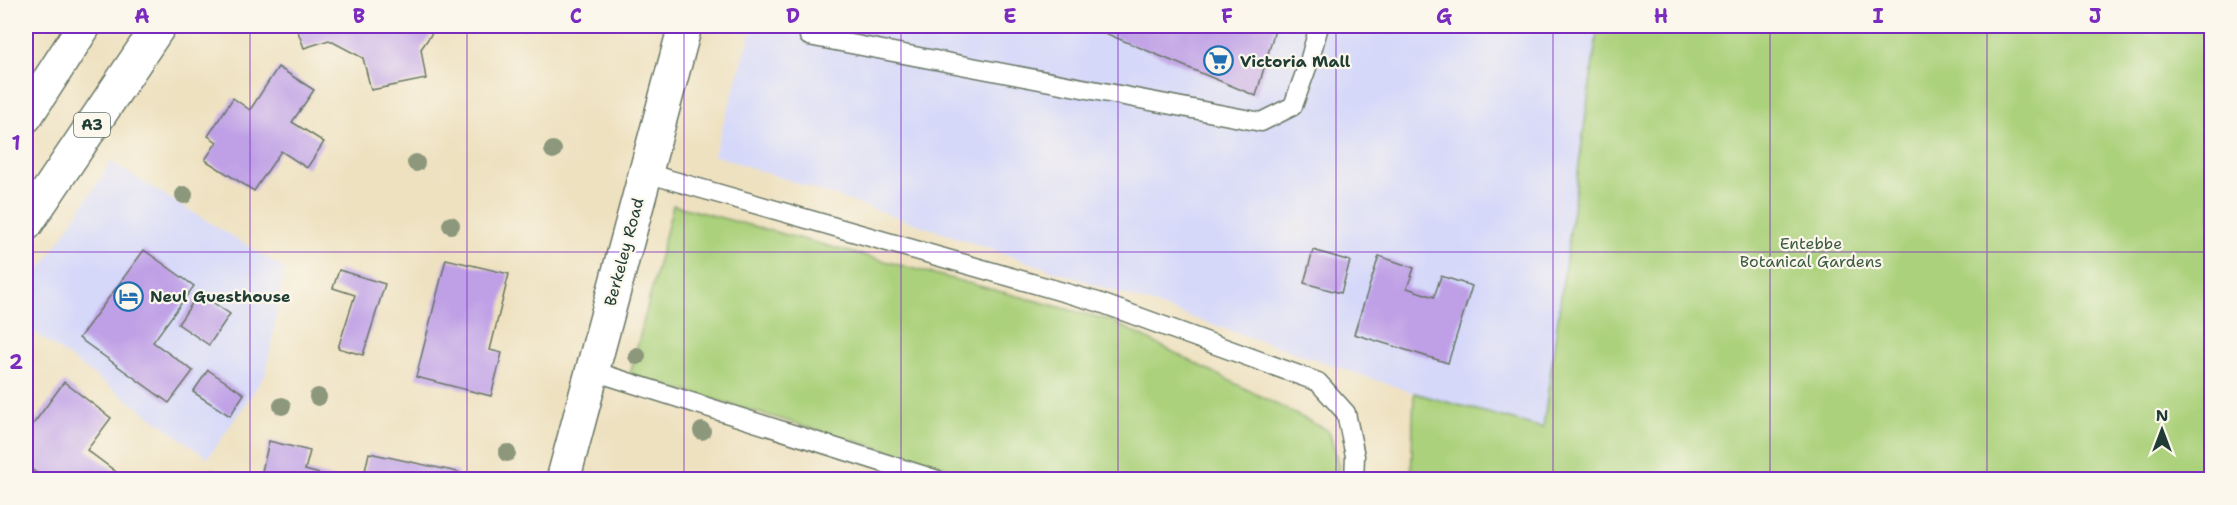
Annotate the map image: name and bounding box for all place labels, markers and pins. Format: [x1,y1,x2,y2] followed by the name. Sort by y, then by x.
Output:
[1203,45,1235,77] supermarket icon: Victoria Mall
[1240,51,1351,72] place label: Victoria Mall
[113,280,145,312] hotel icon: Neul Guesthouse
[150,286,291,307] place label: Neul Guesthouse

